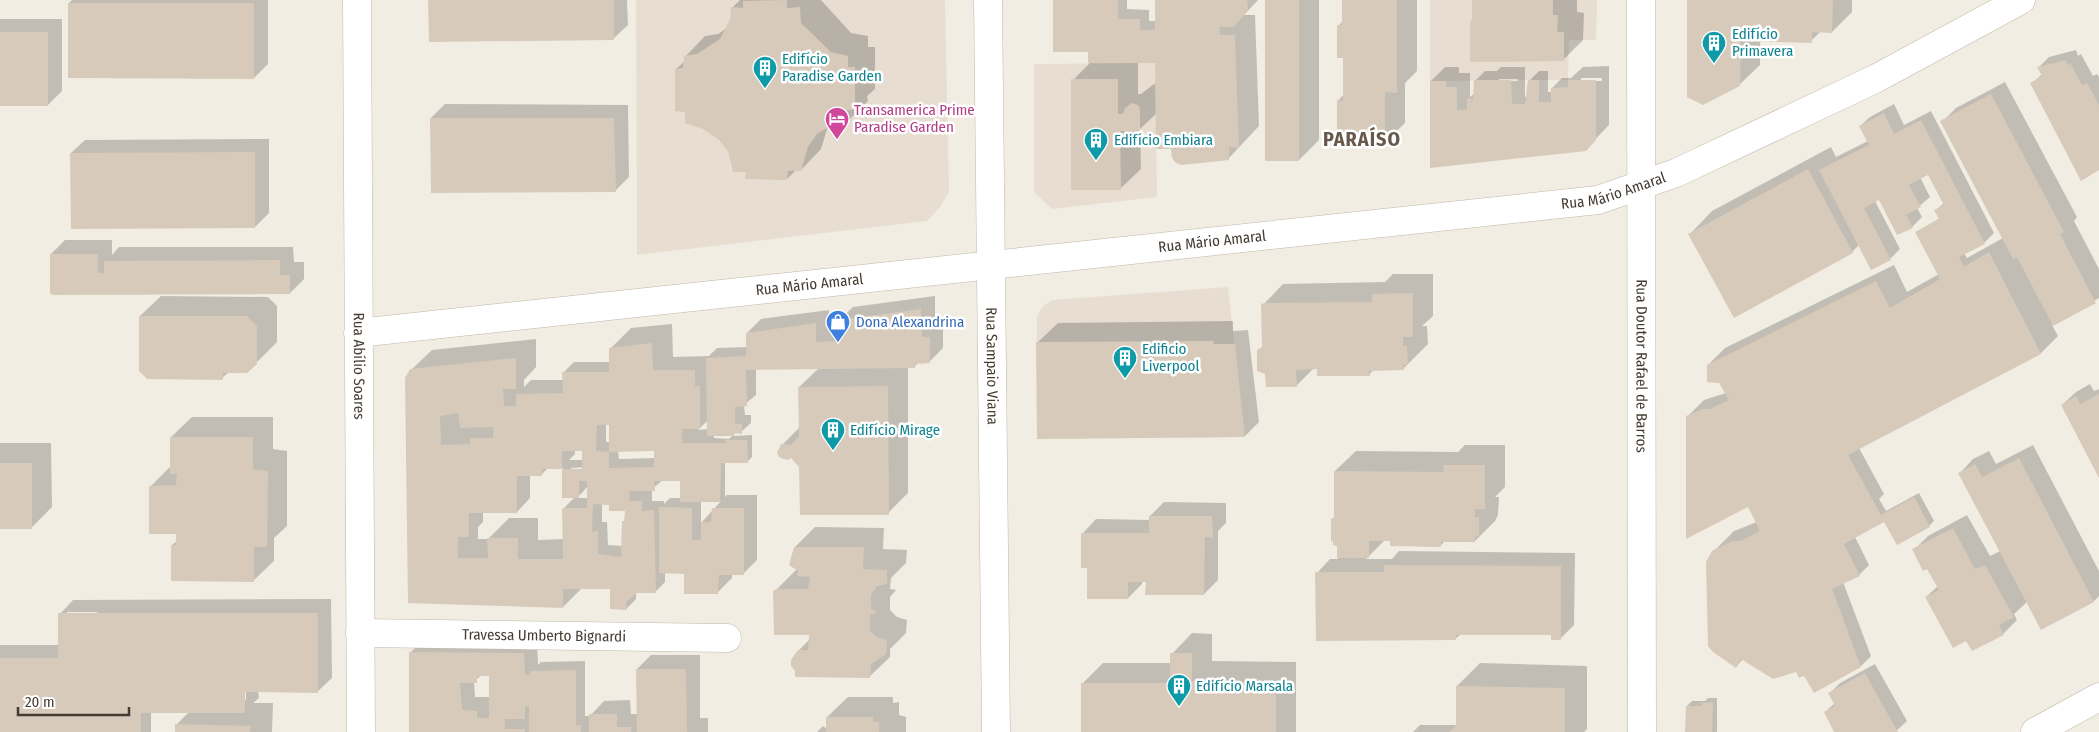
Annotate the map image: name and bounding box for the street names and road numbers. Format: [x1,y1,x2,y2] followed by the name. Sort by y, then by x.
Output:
[1560,168,1668,213] street label: Rua Mário Amaral
[1157,227,1267,256] street label: Rua Mário Amaral
[755,270,864,299] street label: Rua Mário Amaral
[1632,279,1651,453] street label: Rua Doutor Rafael de Barros
[982,307,1002,425] street label: Rua Sampaio Viana
[350,312,368,420] street label: Rua Abílio Soares
[462,625,626,646] street label: Travessa Umberto Bignardi

